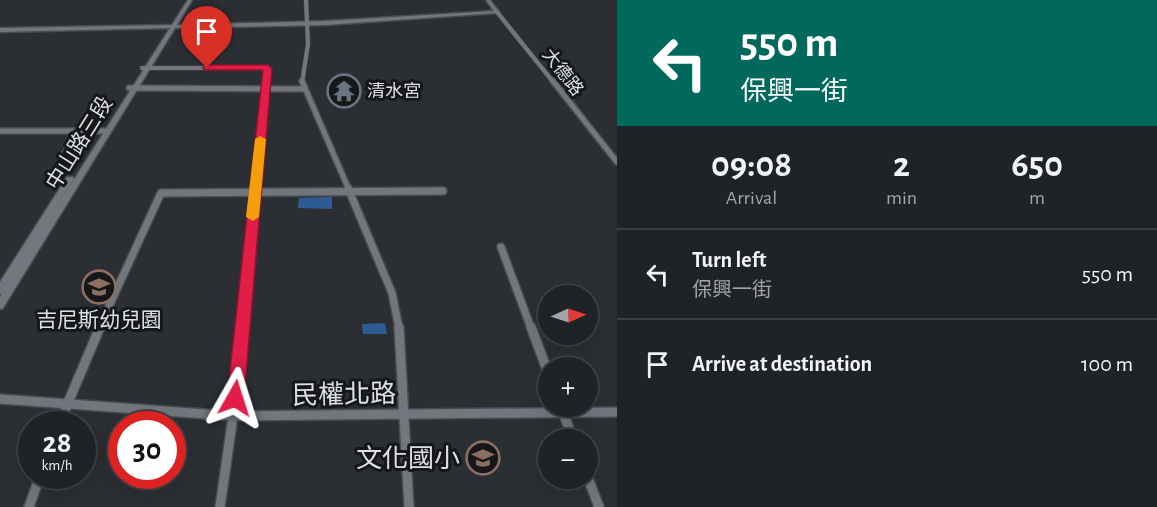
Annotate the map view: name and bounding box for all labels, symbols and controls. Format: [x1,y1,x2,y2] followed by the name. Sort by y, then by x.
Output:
[181,6,232,68] pin
[190,15,223,48] icon: arrive
[740,22,838,64] text: 550 m
[641,24,719,102] icon: left
[538,45,588,99] street label: 大德路
[326,73,362,109] temple icon: 清水宮
[740,78,848,105] text: 保興一街
[367,81,421,101] place label: 清水宮
[42,93,116,193] street label: 中山路三段
[711,147,792,183] text: 09:08
[893,147,910,183] text: 2
[1011,147,1063,183] text: 650
[726,188,777,208] text: Arrival
[886,188,917,208] text: min
[1029,188,1045,208] text: m
[692,249,766,271] text: Turn left
[641,258,674,291] icon: left
[1082,263,1133,285] text: 550 m
[81,269,117,305] school or university icon: 吉尼斯幼兒園
[692,280,772,300] text: 保興一街
[538,285,598,345] north arrow
[538,285,598,489] map controls
[36,309,162,331] place label: 吉尼斯幼兒園
[641,348,674,381] icon: arrive
[692,353,872,375] text: Arrive at destination
[1081,353,1133,375] text: 100 m
[538,357,598,417] button: +
[203,366,267,430] position arrow
[292,379,396,409] street label: 民權北路
[108,411,186,489] speed limit sign: 30
[43,428,71,458] text: 28
[538,429,598,489] button: −
[465,440,501,476] school or university icon: 文化國小
[356,445,460,472] place label: 文化國小
[42,458,72,473] text: km/h

